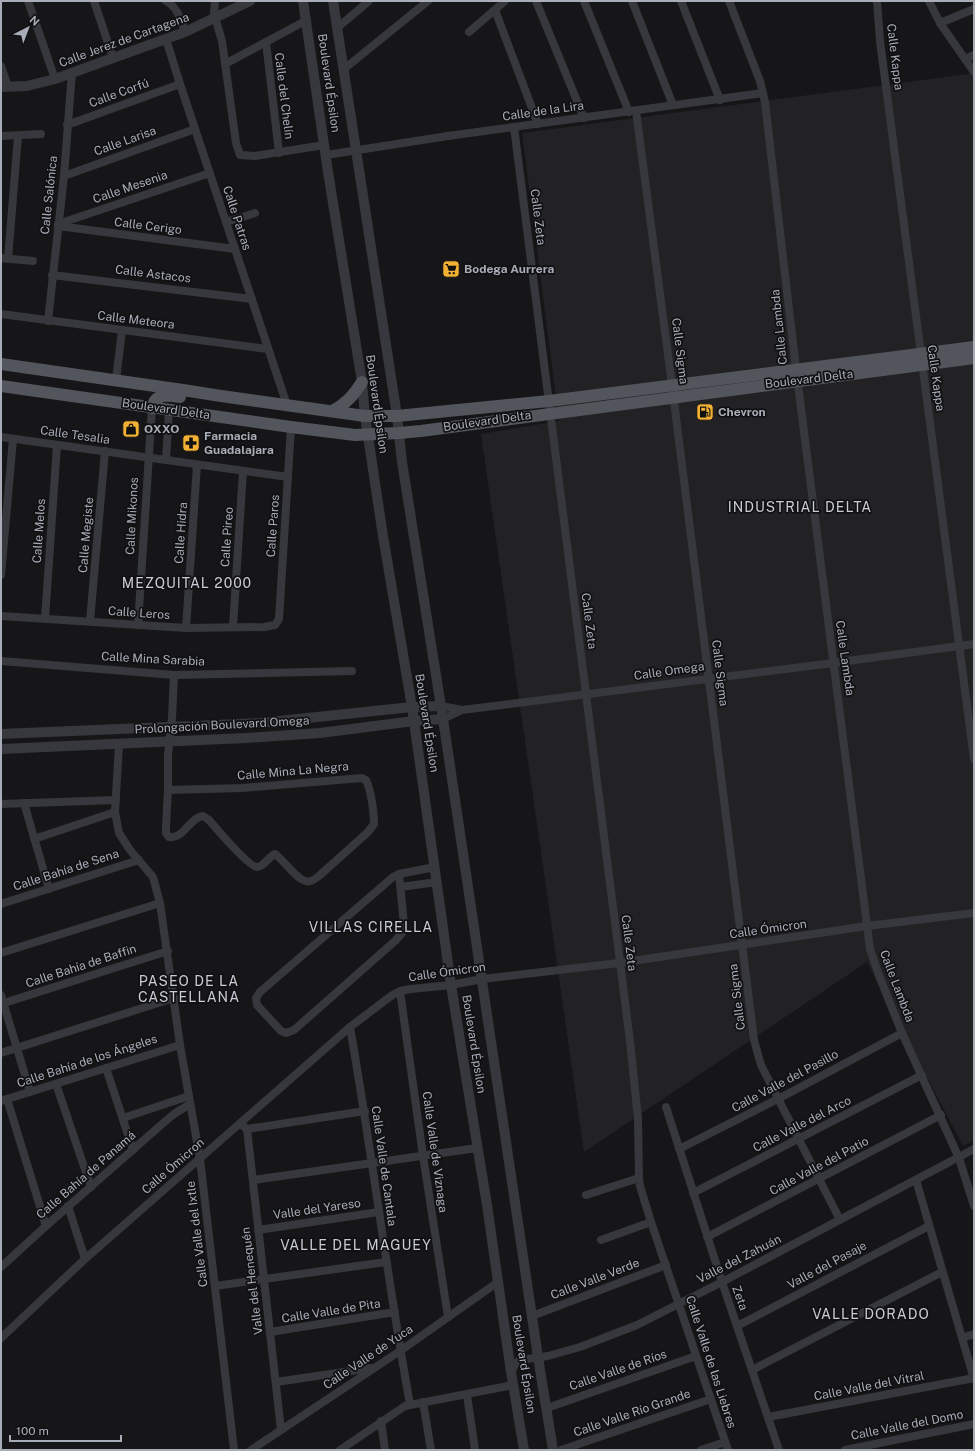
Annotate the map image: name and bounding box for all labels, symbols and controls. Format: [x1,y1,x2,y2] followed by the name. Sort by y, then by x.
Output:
[8,8,48,48] north arrow
[57,10,191,70] street label: Calle Jerez de Cartagena
[27,13,42,28] text: N
[884,23,906,91] street label: Calle Kappa
[315,33,343,133] street label: Boulevard Épsilon
[272,52,296,140] street label: Calle del Chelín
[87,76,151,110] street label: Calle Corfú
[501,98,585,124] street label: Calle de la Lira
[92,123,158,159] street label: Calle Larisa
[38,155,60,235] street label: Calle Salónica
[91,168,169,206] street label: Calle Mesenia
[220,184,254,252] street label: Calle Patras
[528,188,548,246] street label: Calle Zeta
[113,215,183,237] street label: Calle Cerigo
[441,259,461,279] supermarket icon: Bodega Aurrera
[114,262,192,286] street label: Calle Astacos
[464,262,555,276] place label: Bodega Aurrera
[768,288,790,366] street label: Calle Lambda
[97,308,175,332] street label: Calle Meteora
[669,317,691,385] street label: Calle Sigma
[924,344,948,412] street label: Calle Kappa
[363,354,391,454] street label: Boulevard Épsilon
[764,367,854,391] street label: Boulevard Delta
[121,396,211,422] street label: Boulevard Delta
[695,402,715,422] fuel station icon: Chevron
[718,405,766,419] place label: Chevron
[442,408,532,434] street label: Boulevard Delta
[121,419,141,439] shop icon: OXXO
[144,422,179,436] place label: OXXO
[39,423,111,447] street label: Calle Tesalia
[204,429,274,457] place label: Farmacia Guadalajara
[181,433,201,453] pharmacy icon: Farmacia Guadalajara
[123,477,141,555] street label: Calle Mikonos
[264,494,282,558] street label: Calle Paros
[76,496,96,574] street label: Calle Megiste
[30,498,48,564] street label: Calle Melos
[728,499,872,515] district label: INDUSTRIAL DELTA
[172,502,190,564] street label: Calle Hidra
[218,506,236,567] street label: Calle Pireo
[122,575,252,591] district label: MEZQUITAL 2000
[579,592,599,650] street label: Calle Zeta
[108,604,170,622] street label: Calle Leros
[833,619,857,697] street label: Calle Lambda
[709,639,731,707] street label: Calle Sigma
[101,649,205,669] street label: Calle Mina Sarabia
[633,659,705,683] street label: Calle Omega
[412,673,442,773] street label: Boulevard Épsilon
[134,713,310,737] street label: Prolongación Boulevard Omega
[237,759,349,783] street label: Calle Mina La Negra
[11,846,121,894] street label: Calle Bahía de Sena
[619,914,639,972] street label: Calle Zeta
[728,917,808,941] street label: Calle Ómicron
[309,919,433,935] district label: VILLAS CIRELLA
[24,941,138,991] street label: Calle Bahía de Baffin
[877,948,917,1024] street label: Calle Lambda
[407,960,487,984] street label: Calle Ómicron
[726,963,748,1031] street label: Calle Sigma
[138,973,240,1005] district label: PASEO DE LA CASTELLANA
[459,994,489,1094] street label: Boulevard Épsilon
[15,1032,159,1090] street label: Calle Bahía de los Ángeles
[729,1047,841,1115] street label: Calle Valle del Pasillo
[420,1091,450,1213] street label: Calle Valle de Viznaga
[751,1093,854,1155] street label: Calle Valle del Arco
[369,1105,399,1227] street label: Calle Valle de Cantala
[34,1128,138,1222] street label: Calle Bahía de Panamá
[767,1134,871,1198] street label: Calle Valle del Patio
[139,1135,207,1197] street label: Calle Ómicron
[184,1180,210,1288] street label: Calle Valle del Ixtle
[272,1196,362,1222] street label: Valle del Yareso
[238,1226,266,1336] street label: Valle del Henequén
[695,1232,784,1286] street label: Valle del Zahuán
[280,1237,432,1253] district label: VALLE DEL MAGUEY
[785,1238,869,1292] street label: Valle del Pasaje
[549,1256,642,1302] street label: Calle Valle Verde
[729,1284,751,1312] street label: Zeta
[683,1294,739,1430] street label: Calle Valle de las Liebres
[280,1296,382,1326] street label: Calle Valle de Pita
[812,1306,930,1322] district label: VALLE DORADO
[509,1314,539,1414] street label: Boulevard Épsilon
[321,1322,415,1392] street label: Calle Valle de Yuca
[568,1347,668,1393] street label: Calle Valle de Ríos
[813,1368,926,1404] street label: Calle Valle del Vitral
[572,1386,693,1440] street label: Calle Valle Río Grande
[850,1407,965,1443] street label: Calle Valle del Domo
[10,1417,121,1443] scale bar
[16,1424,49,1438] text: 100 m

